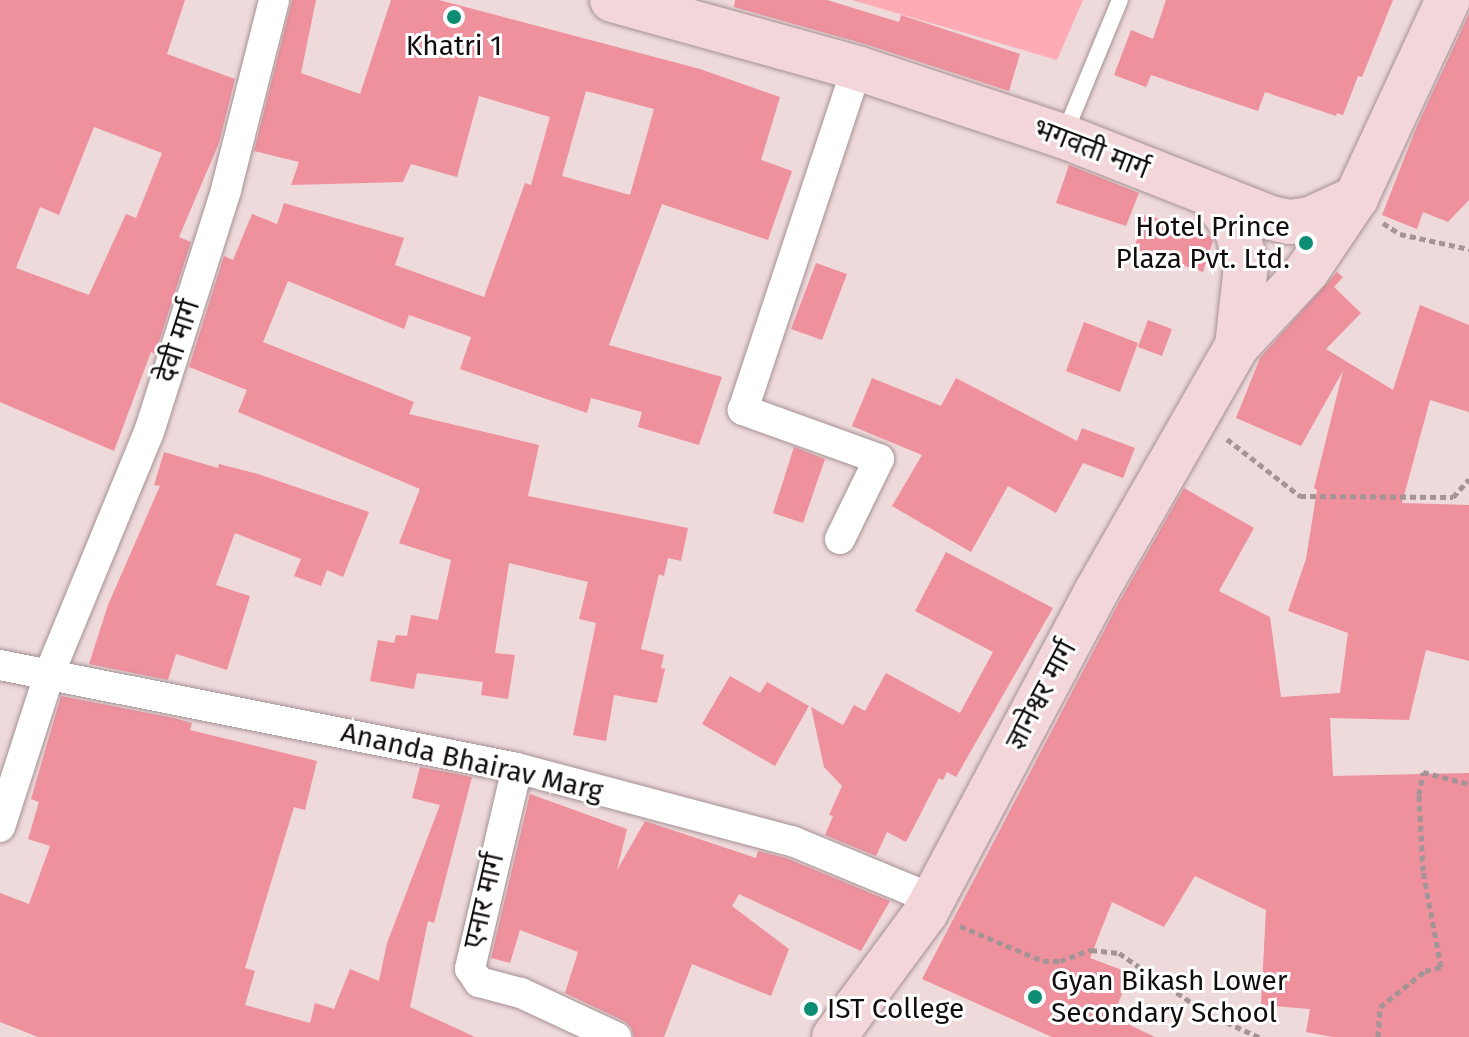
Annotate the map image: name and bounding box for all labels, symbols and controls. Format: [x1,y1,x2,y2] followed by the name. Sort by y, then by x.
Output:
[445,8,463,26] marker: Khatri 1
[406,29,502,63] place label: Khatri 1
[1028,112,1154,186] street label: भगवती मार्ग
[1116,210,1290,276] place label: Hotel Prince Plaza Pvt. Ltd.
[1297,234,1315,252] marker: Hotel Prince Plaza Pvt. Ltd.
[149,295,207,387] street label: देवी मार्ग
[998,635,1084,755] street label: ज्ञानेश्वर मार्ग
[338,716,606,808] street label: Ananda Bhairav Marg
[457,850,511,952] street label: एनार मार्ग
[1051,964,1287,1030] place label: Gyan Bikash Lower Secondary School
[1026,988,1044,1006] marker: Gyan Bikash Lower Secondary School
[827,992,964,1026] place label: IST College
[802,1000,820,1018] marker: IST College

